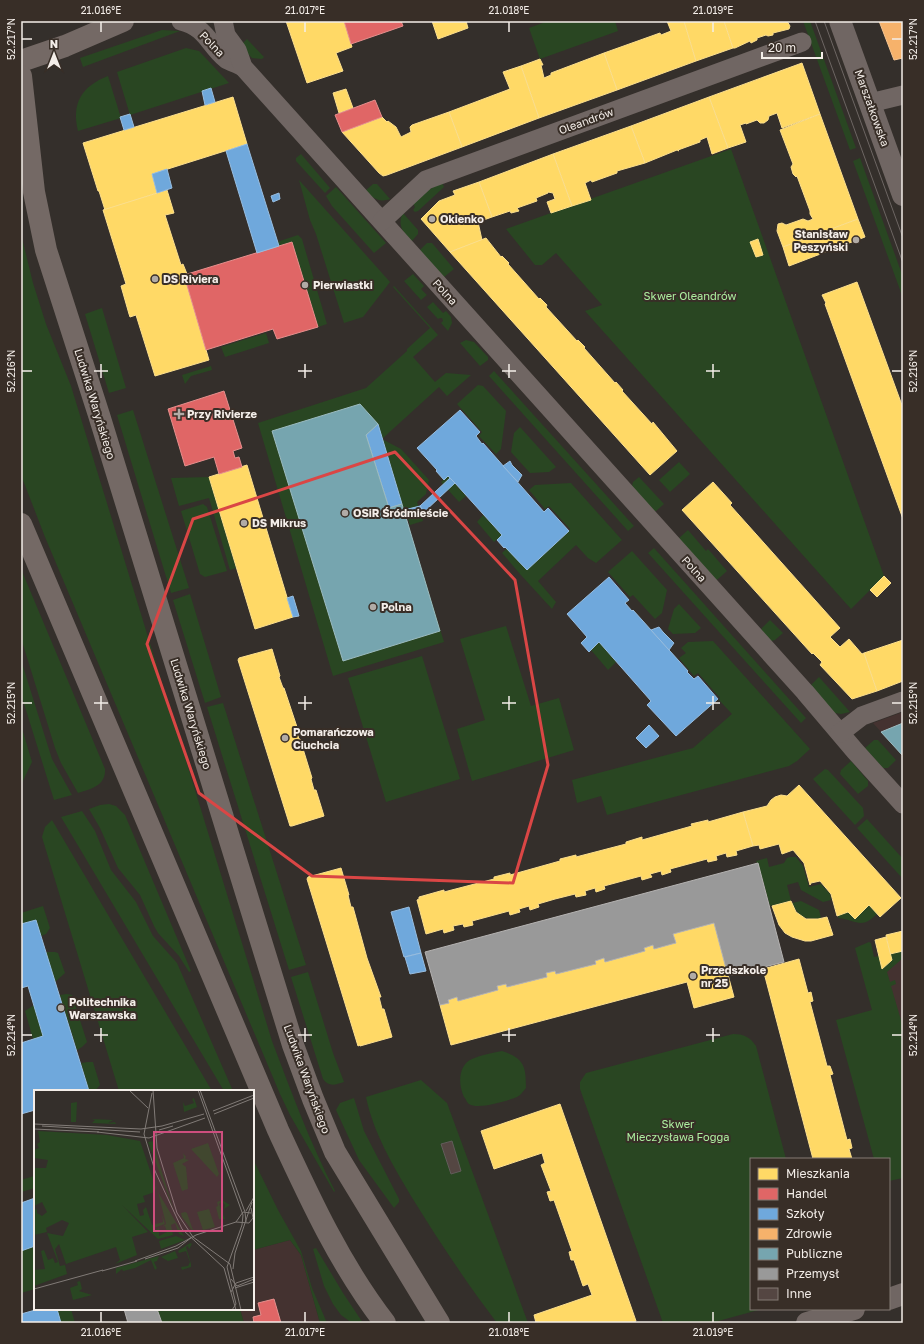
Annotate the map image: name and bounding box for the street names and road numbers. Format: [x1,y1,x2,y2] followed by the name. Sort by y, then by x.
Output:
[197,28,228,59] street label: Polna
[853,68,892,148] street label: Marszałkowska
[557,105,615,136] street label: Oleandrów
[430,276,460,307] street label: Polna
[72,347,119,461] street label: Ludwika Waryńskiego
[679,553,709,584] street label: Polna
[168,657,215,771] street label: Ludwika Waryńskiego
[282,1023,333,1135] street label: Ludwika Waryńskiego

